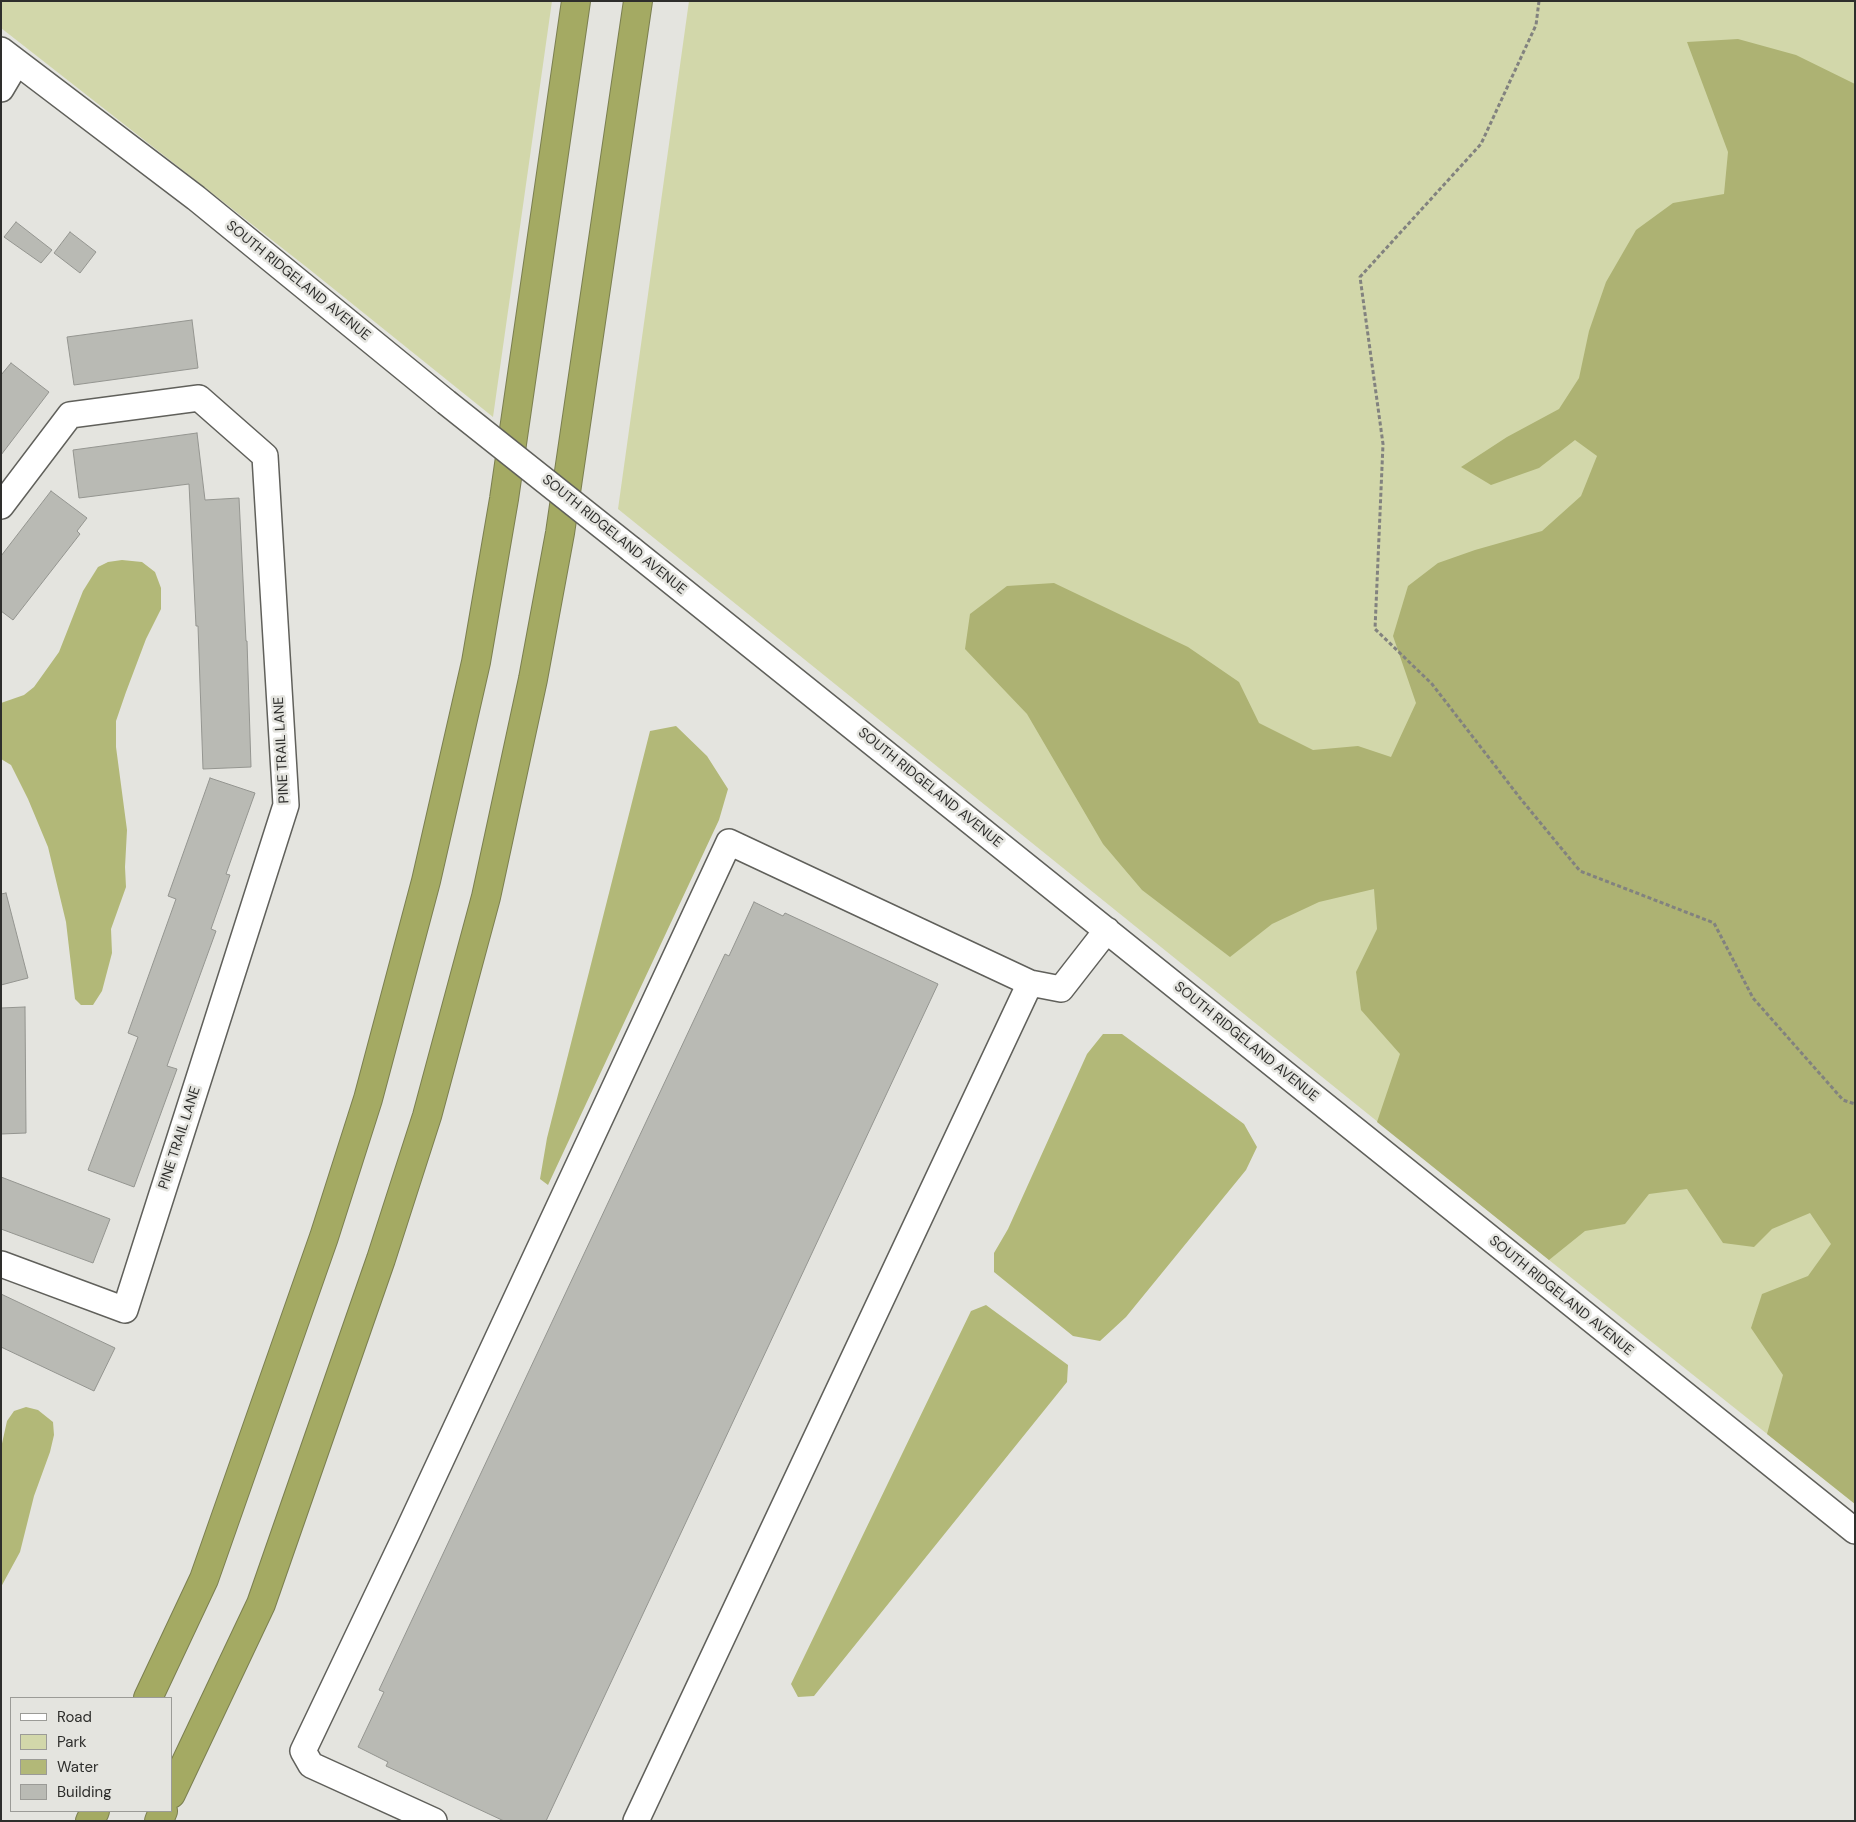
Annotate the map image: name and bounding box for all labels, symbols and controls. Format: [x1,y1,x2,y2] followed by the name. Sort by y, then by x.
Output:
[223,218,373,344] street label: SOUTH RIDGELAND AVENUE
[539,472,689,598] street label: SOUTH RIDGELAND AVENUE
[271,696,293,804] street label: PINE TRAIL LANE
[855,725,1005,851] street label: SOUTH RIDGELAND AVENUE
[1171,979,1321,1105] street label: SOUTH RIDGELAND AVENUE
[156,1085,204,1191] street label: PINE TRAIL LANE
[1486,1233,1636,1359] street label: SOUTH RIDGELAND AVENUE
[10,1697,172,1812] legend
[57,1707,92,1727] text: Road
[57,1732,87,1752] text: Park
[57,1757,98,1777] text: Water
[57,1782,112,1802] text: Building

